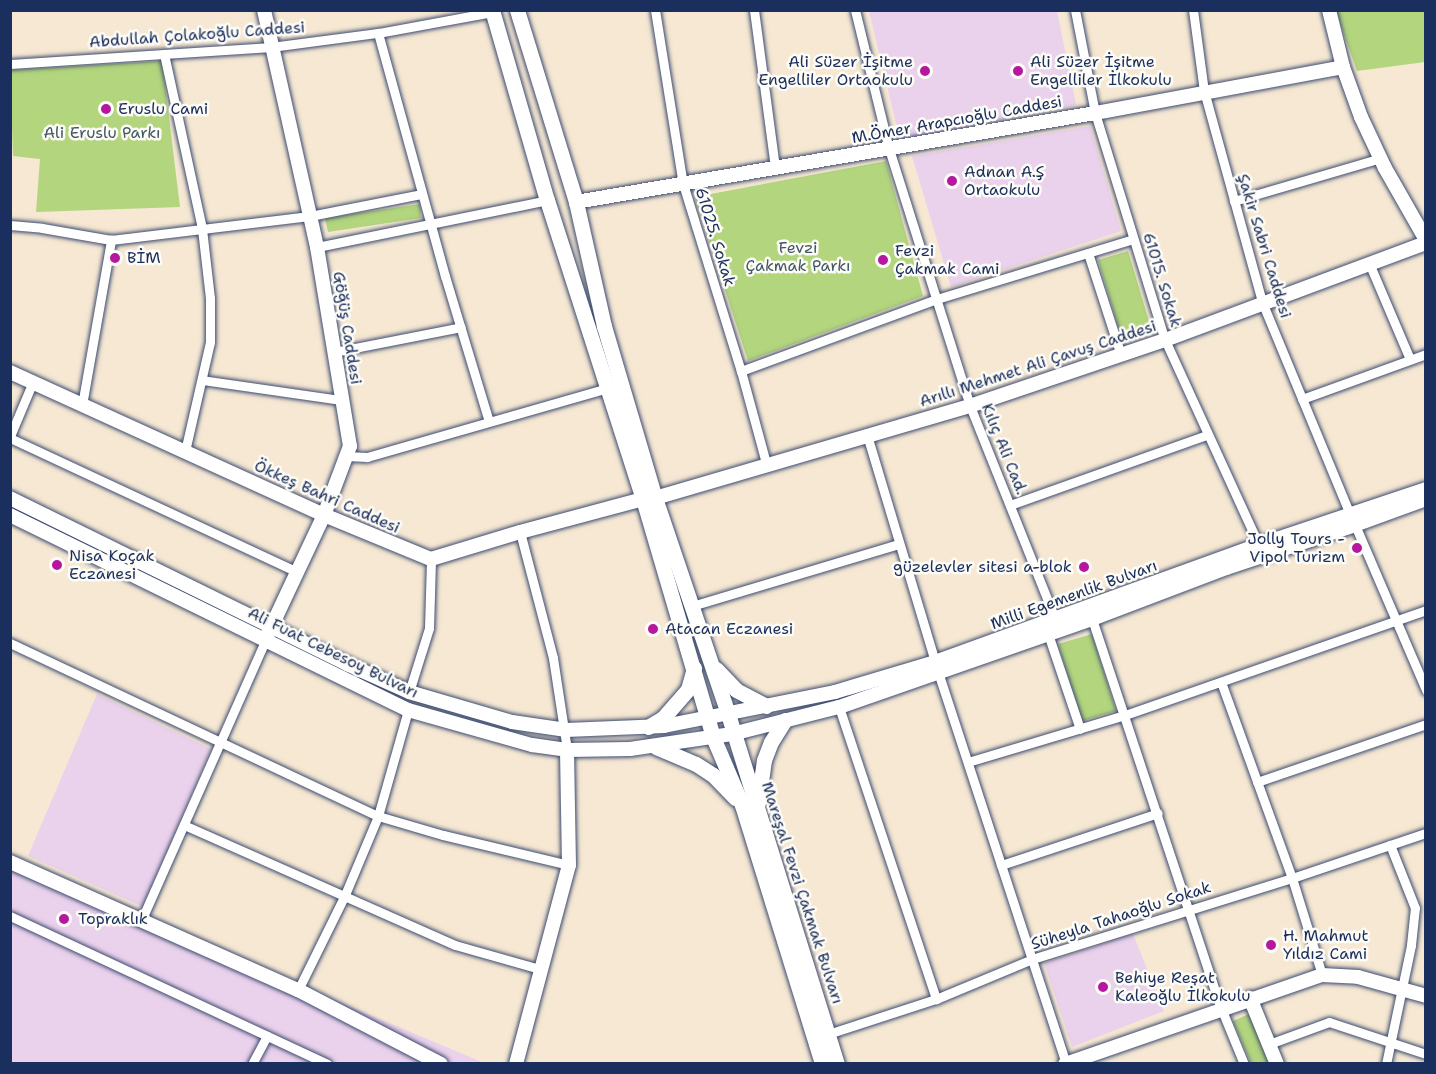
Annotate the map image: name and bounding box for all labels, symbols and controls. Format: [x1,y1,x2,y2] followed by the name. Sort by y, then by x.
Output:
[88,18,306,52] street label: Abdullah Çolakoğlu Caddesi
[758,52,913,90] place label: Ali Süzer İşitme Engelliler Ortaokulu
[1030,52,1172,90] place label: Ali Süzer İşitme Engelliler İlkokulu
[918,64,932,78] marker: Ali Süzer İşitme Engelliler Ortaokulu
[1011,64,1025,78] marker: Ali Süzer İşitme Engelliler İlkokulu
[850,92,1064,148] street label: M.Ömer Arapcıoğlu Caddesi
[118,99,208,119] place label: Eruslu Cami
[99,102,113,116] marker: Eruslu Cami
[43,123,161,143] park label: Ali Eruslu Parkı
[964,162,1044,200] place label: Adnan A.Ş Ortaokulu
[1233,171,1295,321] street label: Şakir Sabri Caddesi
[945,174,959,188] marker: Adnan A.Ş Ortaokulu
[691,185,739,289] street label: 61025. Sokak
[1138,230,1186,330] street label: 61015. Sokak
[745,238,851,276] park label: Fevzi Çakmak Parkı
[895,241,1000,279] place label: Fevzi Çakmak Cami
[127,248,161,268] place label: BİM
[108,251,122,265] marker: BİM
[876,253,890,267] marker: Fevzi Çakmak Cami
[329,270,365,386] street label: Göğüş Caddesi
[917,317,1159,411] street label: Arıllı Mehmet Ali Çavuş Caddesi
[977,401,1031,497] street label: Kılıç Ali Cad.
[251,456,403,538] street label: Ökkeş Bahri Caddesi
[1247,529,1345,567] place label: Jolly Tours - Vipol Turizm
[1350,541,1364,555] marker: Jolly Tours - Vipol Turizm
[69,546,155,584] place label: Nisa Koçak Eczanesi
[988,556,1160,634] street label: Milli Egemenlik Bulvarı
[893,557,1072,577] place label: güzelevler sitesi a-blok
[50,558,64,572] marker: Nisa Koçak Eczanesi
[1077,560,1091,574] marker: güzelevler sitesi a-blok
[245,603,421,703] street label: Ali Fuat Cebesoy Bulvarı
[665,619,793,639] place label: Atacan Eczanesi
[646,622,660,636] marker: Atacan Eczanesi
[757,779,847,1007] street label: Mareşal Fevzi Çakmak Bulvarı
[1029,878,1213,954] street label: Süheyla Tahaoğlu Sokak
[78,909,148,929] place label: Topraklık
[55,910,73,928] marker: Topraklık
[1283,926,1368,964] place label: H. Mahmut Yıldız Cami
[1264,938,1278,952] marker: H. Mahmut Yıldız Cami
[1115,968,1250,1006] place label: Behiye Reşat Kaleoğlu İlkokulu
[1096,980,1110,994] marker: Behiye Reşat Kaleoğlu İlkokulu

